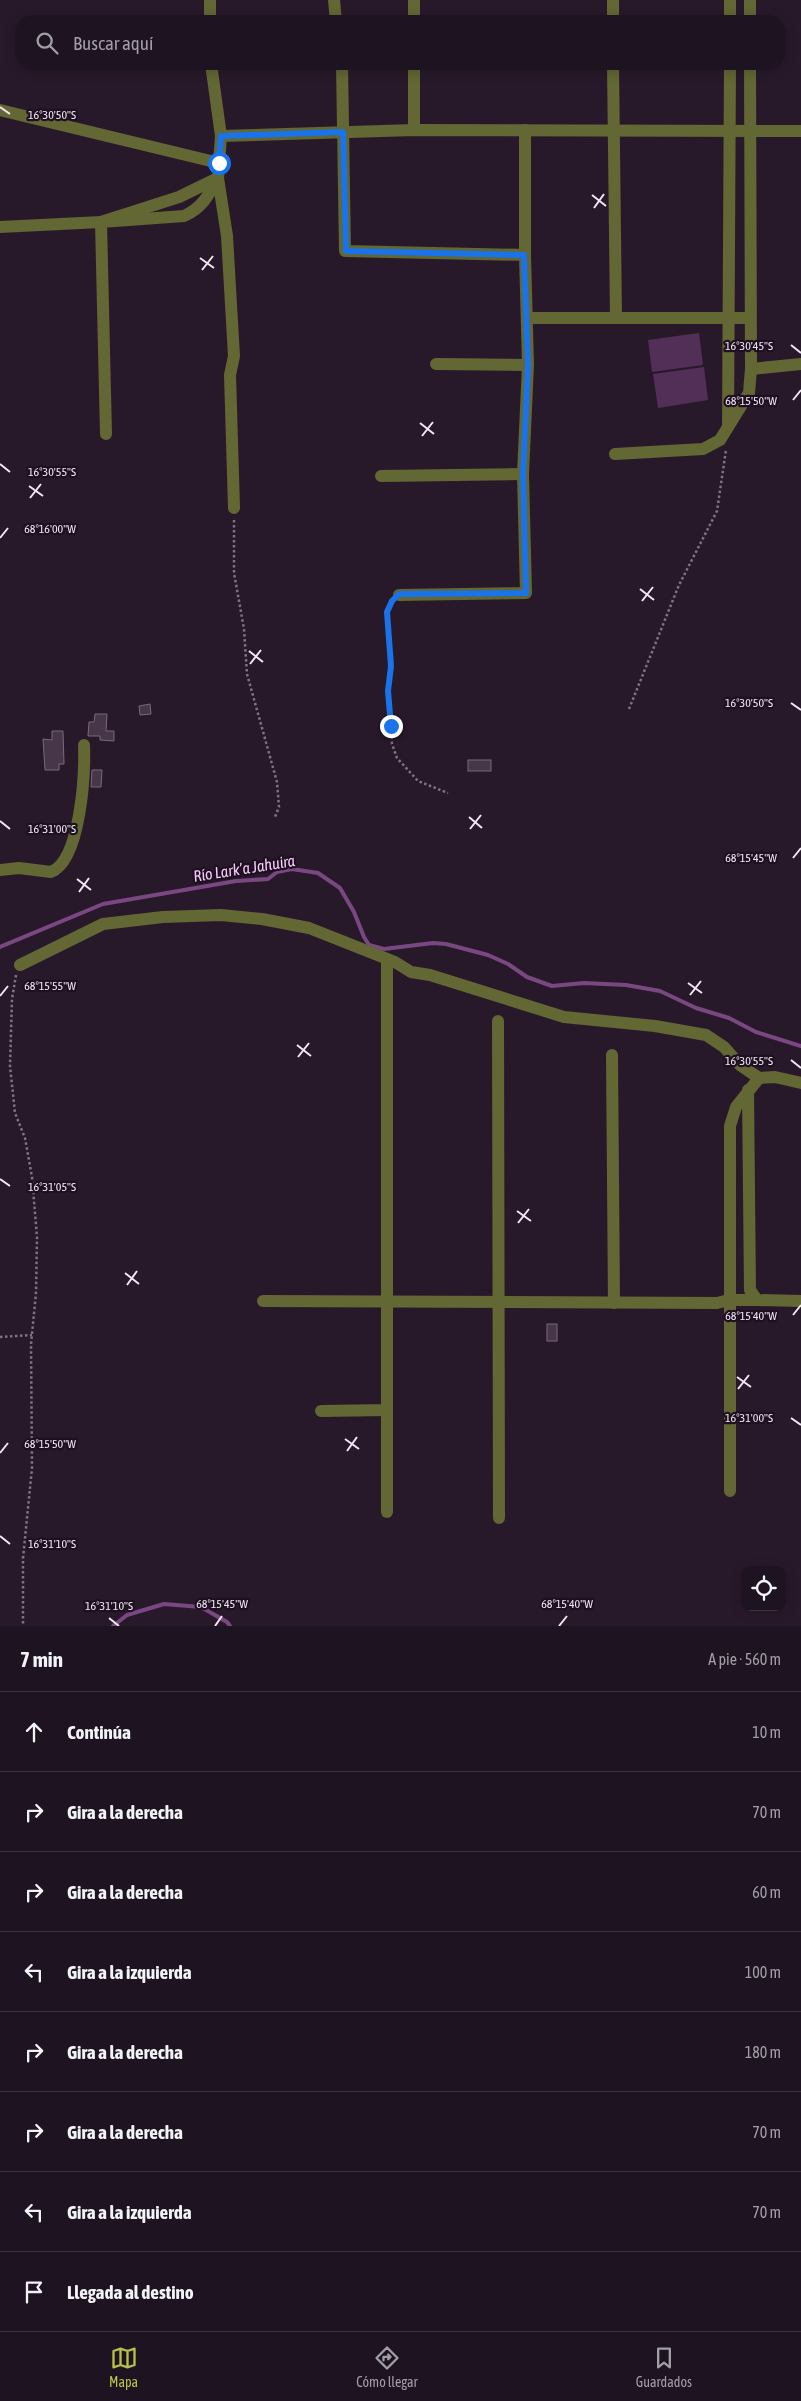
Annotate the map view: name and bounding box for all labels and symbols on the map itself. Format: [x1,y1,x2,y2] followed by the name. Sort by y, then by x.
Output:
[28,108,76,122] text: 16°30'50"S
[208,152,231,175] route start
[725,339,773,353] text: 16°30'45"S
[725,394,777,408] text: 68°15'50"W
[28,465,76,479] text: 16°30'55"S
[24,522,76,536] text: 68°16'00"W
[725,696,773,710] text: 16°30'50"S
[380,715,403,738] route end
[28,822,76,836] text: 16°31'00"S
[192,851,297,885] water label: Río Lark’a Jahuira
[725,851,777,865] text: 68°15'45"W
[24,979,76,993] text: 68°15'55"W
[725,1054,773,1068] text: 16°30'55"S
[28,1180,76,1194] text: 16°31'05"S
[725,1309,777,1323] text: 68°15'40"W
[725,1411,773,1425] text: 16°31'00"S
[24,1437,76,1451] text: 68°15'50"W
[28,1537,76,1551] text: 16°31'10"S
[196,1597,248,1611] text: 68°15'45"W
[541,1597,593,1611] text: 68°15'40"W
[85,1599,133,1613] text: 16°31'10"S

